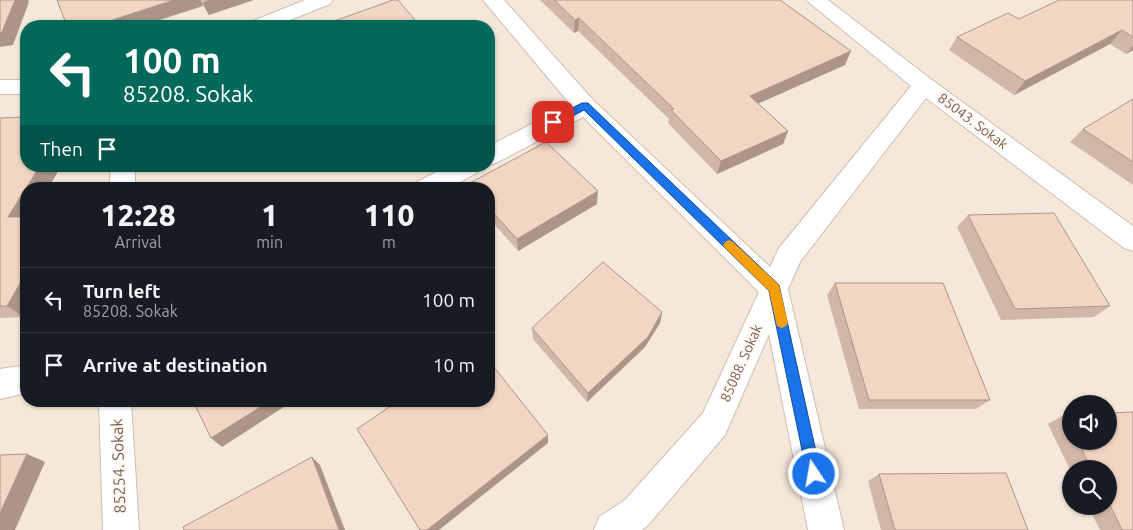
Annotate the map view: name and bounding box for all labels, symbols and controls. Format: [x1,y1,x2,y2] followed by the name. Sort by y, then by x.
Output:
[40,40,105,105] icon: left
[123,40,221,80] text: 100 m
[123,81,253,106] text: 85208. Sokak
[935,90,1011,152] street label: 85043. Sokak
[532,101,574,143] pin
[539,108,567,136] icon: arrive
[93,135,121,163] icon: arrive
[40,138,83,160] text: Then
[101,198,176,232] text: 12:28
[261,198,278,232] text: 1
[364,198,414,232] text: 110
[115,233,161,251] text: Arrival
[256,233,283,251] text: min
[382,233,396,251] text: m
[83,280,161,302] text: Turn left
[40,286,68,314] icon: left
[422,289,475,311] text: 100 m
[83,302,178,320] text: 85208. Sokak
[717,322,765,404] street label: 85088. Sokak
[40,351,68,379] icon: arrive
[83,354,268,376] text: Arrive at destination
[433,354,475,376] text: 10 m
[1062,395,1117,515] map controls
[1062,395,1117,450] button: sound
[107,418,129,514] street label: 85254. Sokak
[787,447,839,499] position arrow
[1062,460,1117,515] button: search

